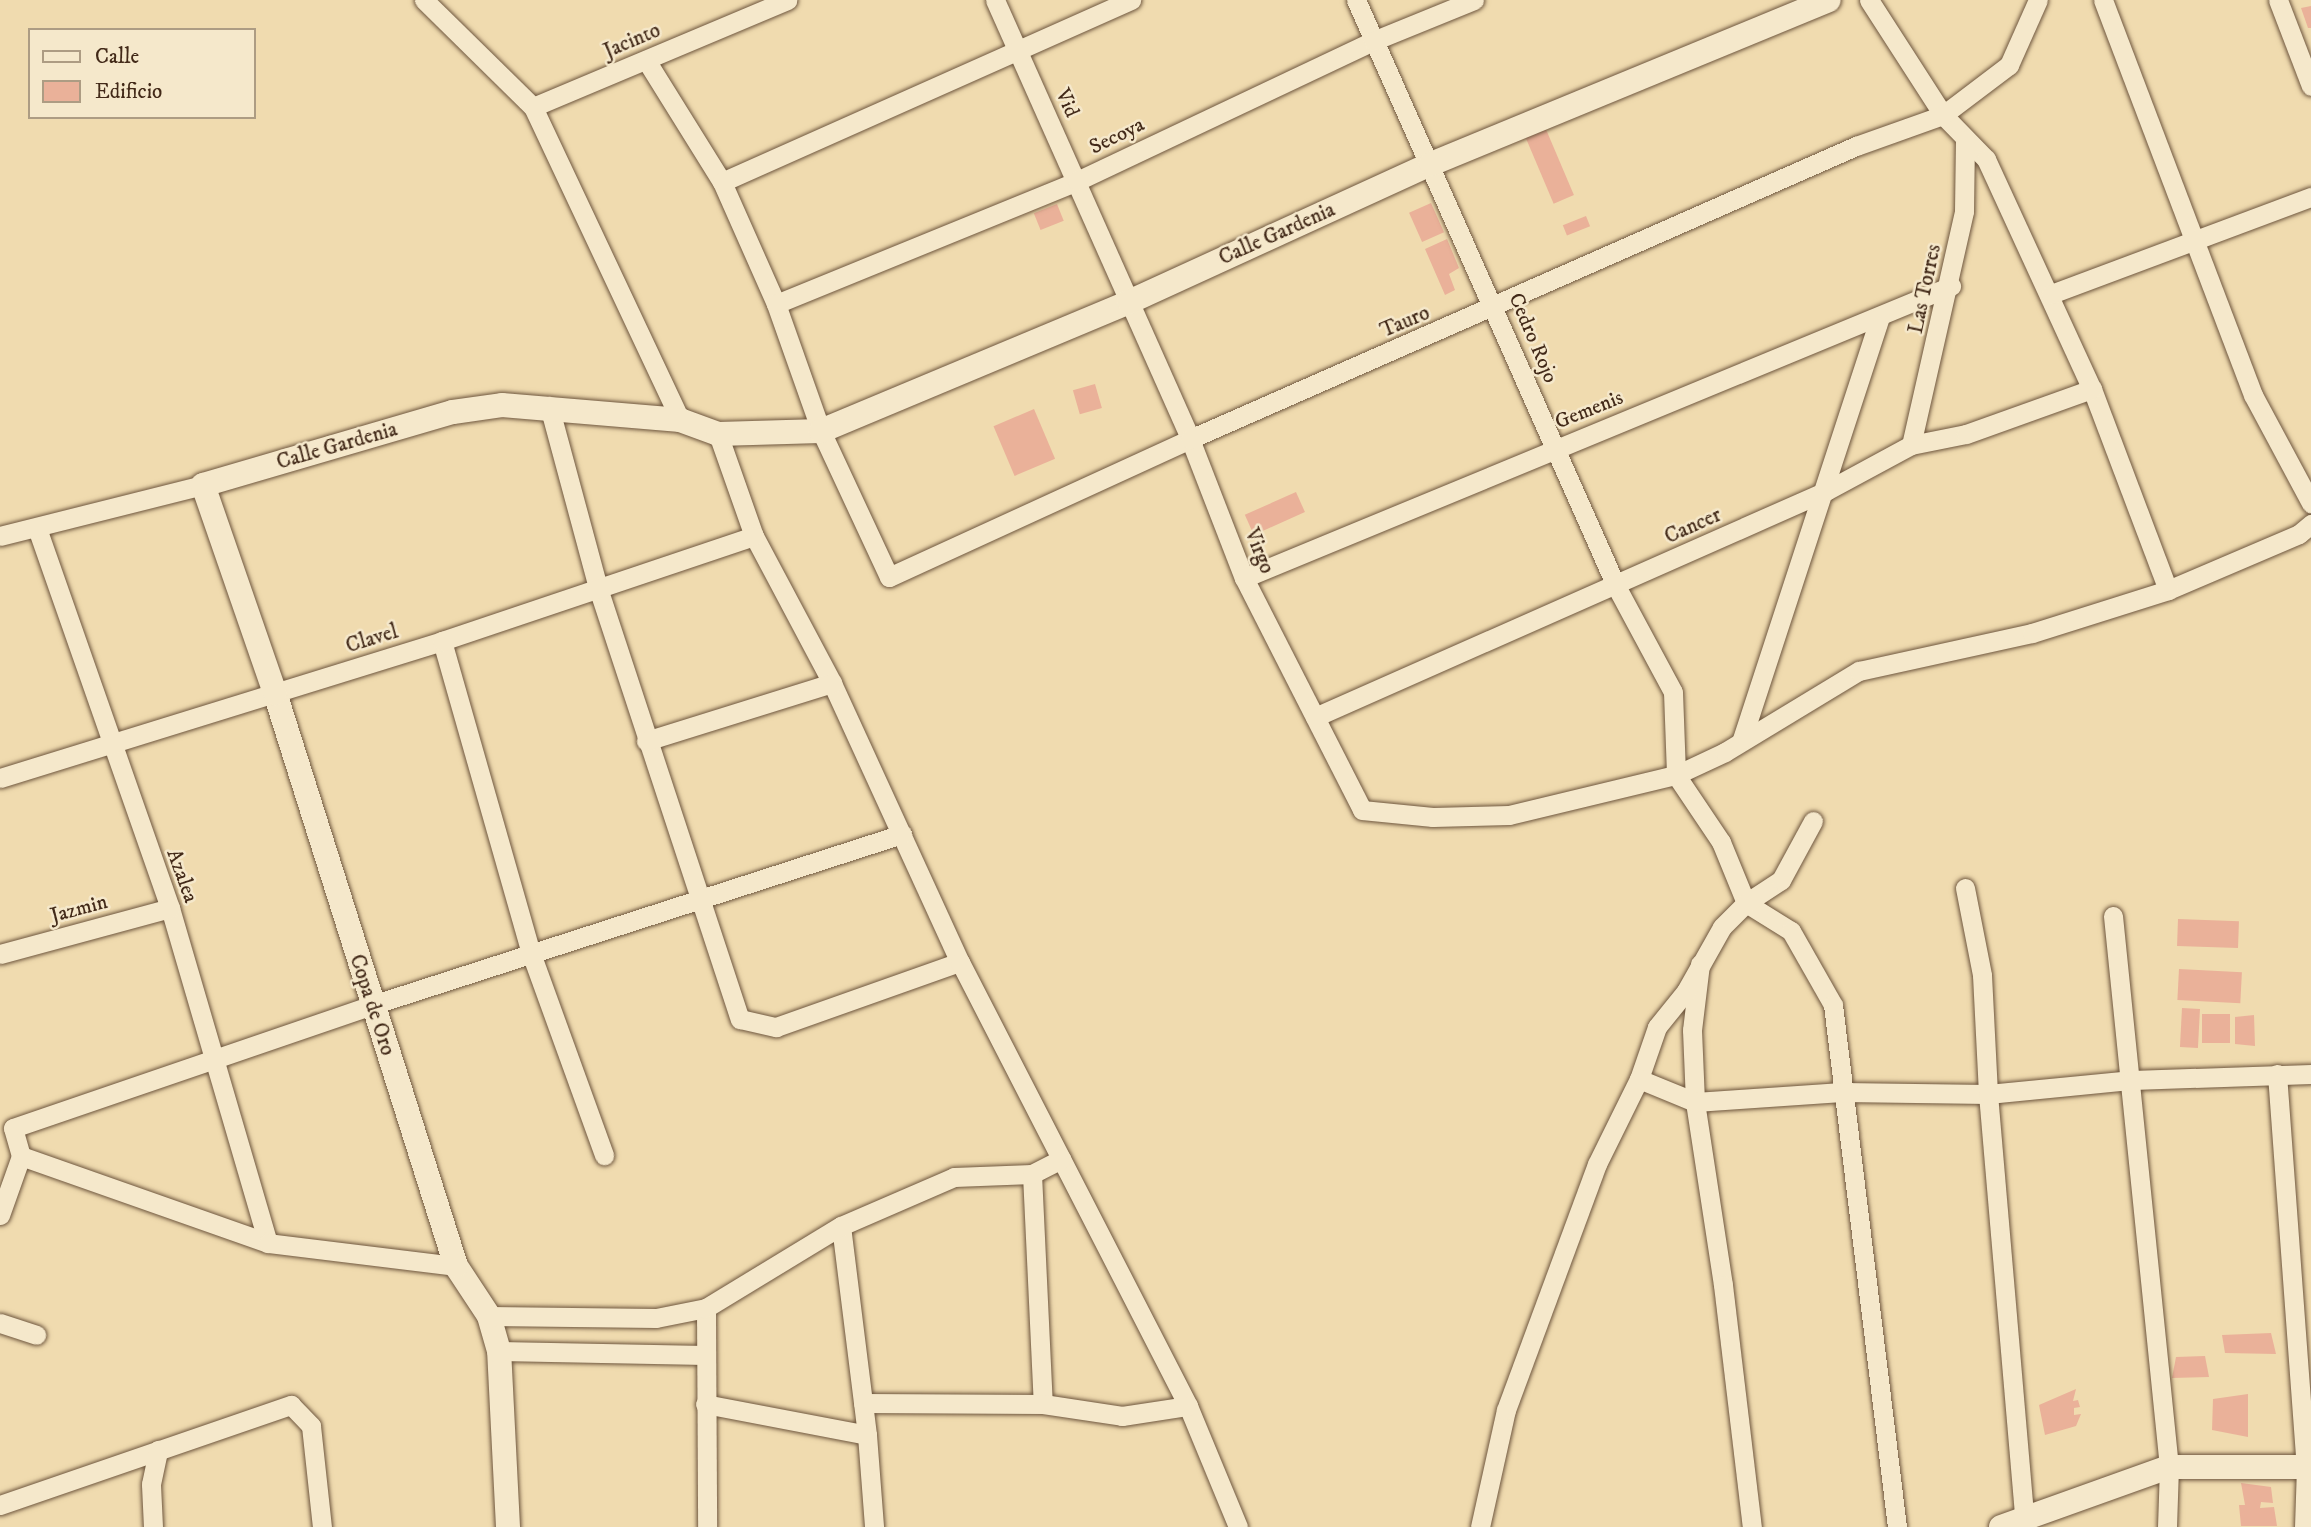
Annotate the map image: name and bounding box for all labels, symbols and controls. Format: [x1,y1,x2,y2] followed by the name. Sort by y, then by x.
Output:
[600,18,664,64] street label: Jacinto
[28,28,256,119] legend
[95,44,139,70] text: Calle
[95,79,162,105] text: Edificio
[1050,85,1084,121] street label: Vid
[1085,112,1149,160] street label: Secoya
[1215,197,1339,271] street label: Calle Gardenia
[1903,242,1947,336] street label: Las Torres
[1503,289,1563,387] street label: Cedro Rojo
[1377,300,1433,344] street label: Tauro
[1551,385,1627,435] street label: Gemenis
[274,417,400,475] street label: Calle Gardenia
[1661,502,1725,550] street label: Cancer
[1239,525,1279,577] street label: Virgo
[343,619,401,659] street label: Clavel
[161,846,203,906] street label: Azalea
[48,889,110,929] street label: Jazmin
[344,951,400,1059] street label: Copa de Oro

